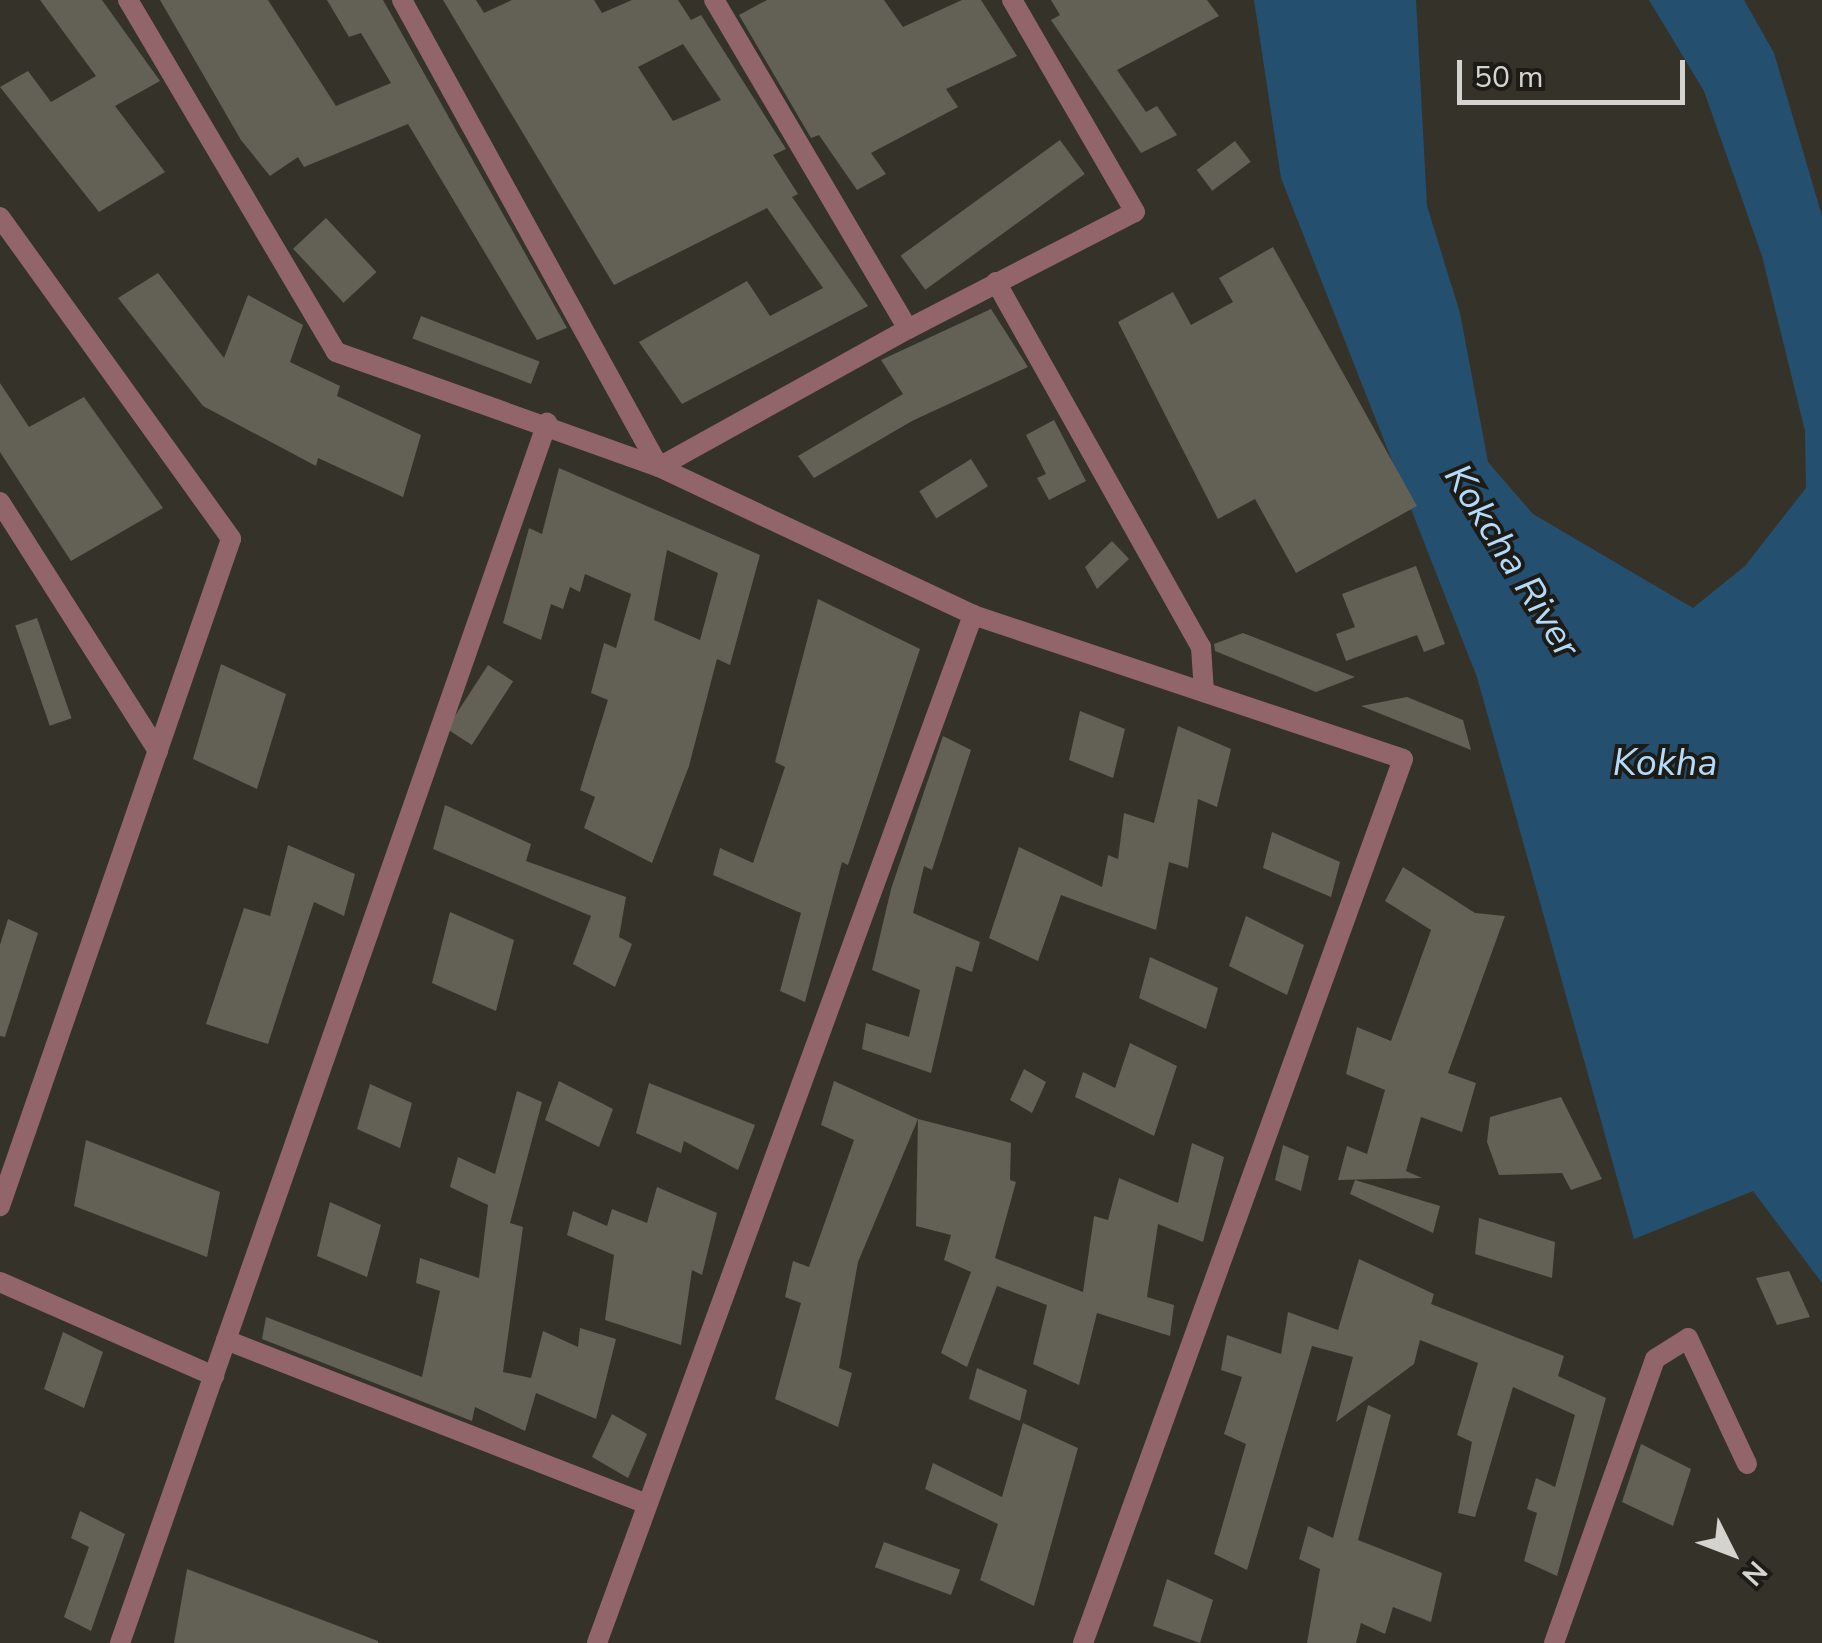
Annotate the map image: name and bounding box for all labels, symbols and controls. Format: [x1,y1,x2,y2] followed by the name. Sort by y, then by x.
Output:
[1462,40,1690,102] scale bar
[1474,57,1543,98] text: 50 m
[1435,456,1589,666] water label: Kokcha River
[1612,740,1718,786] water label: Kokha
[1682,1503,1782,1603] north arrow
[1733,1553,1775,1594] text: N

